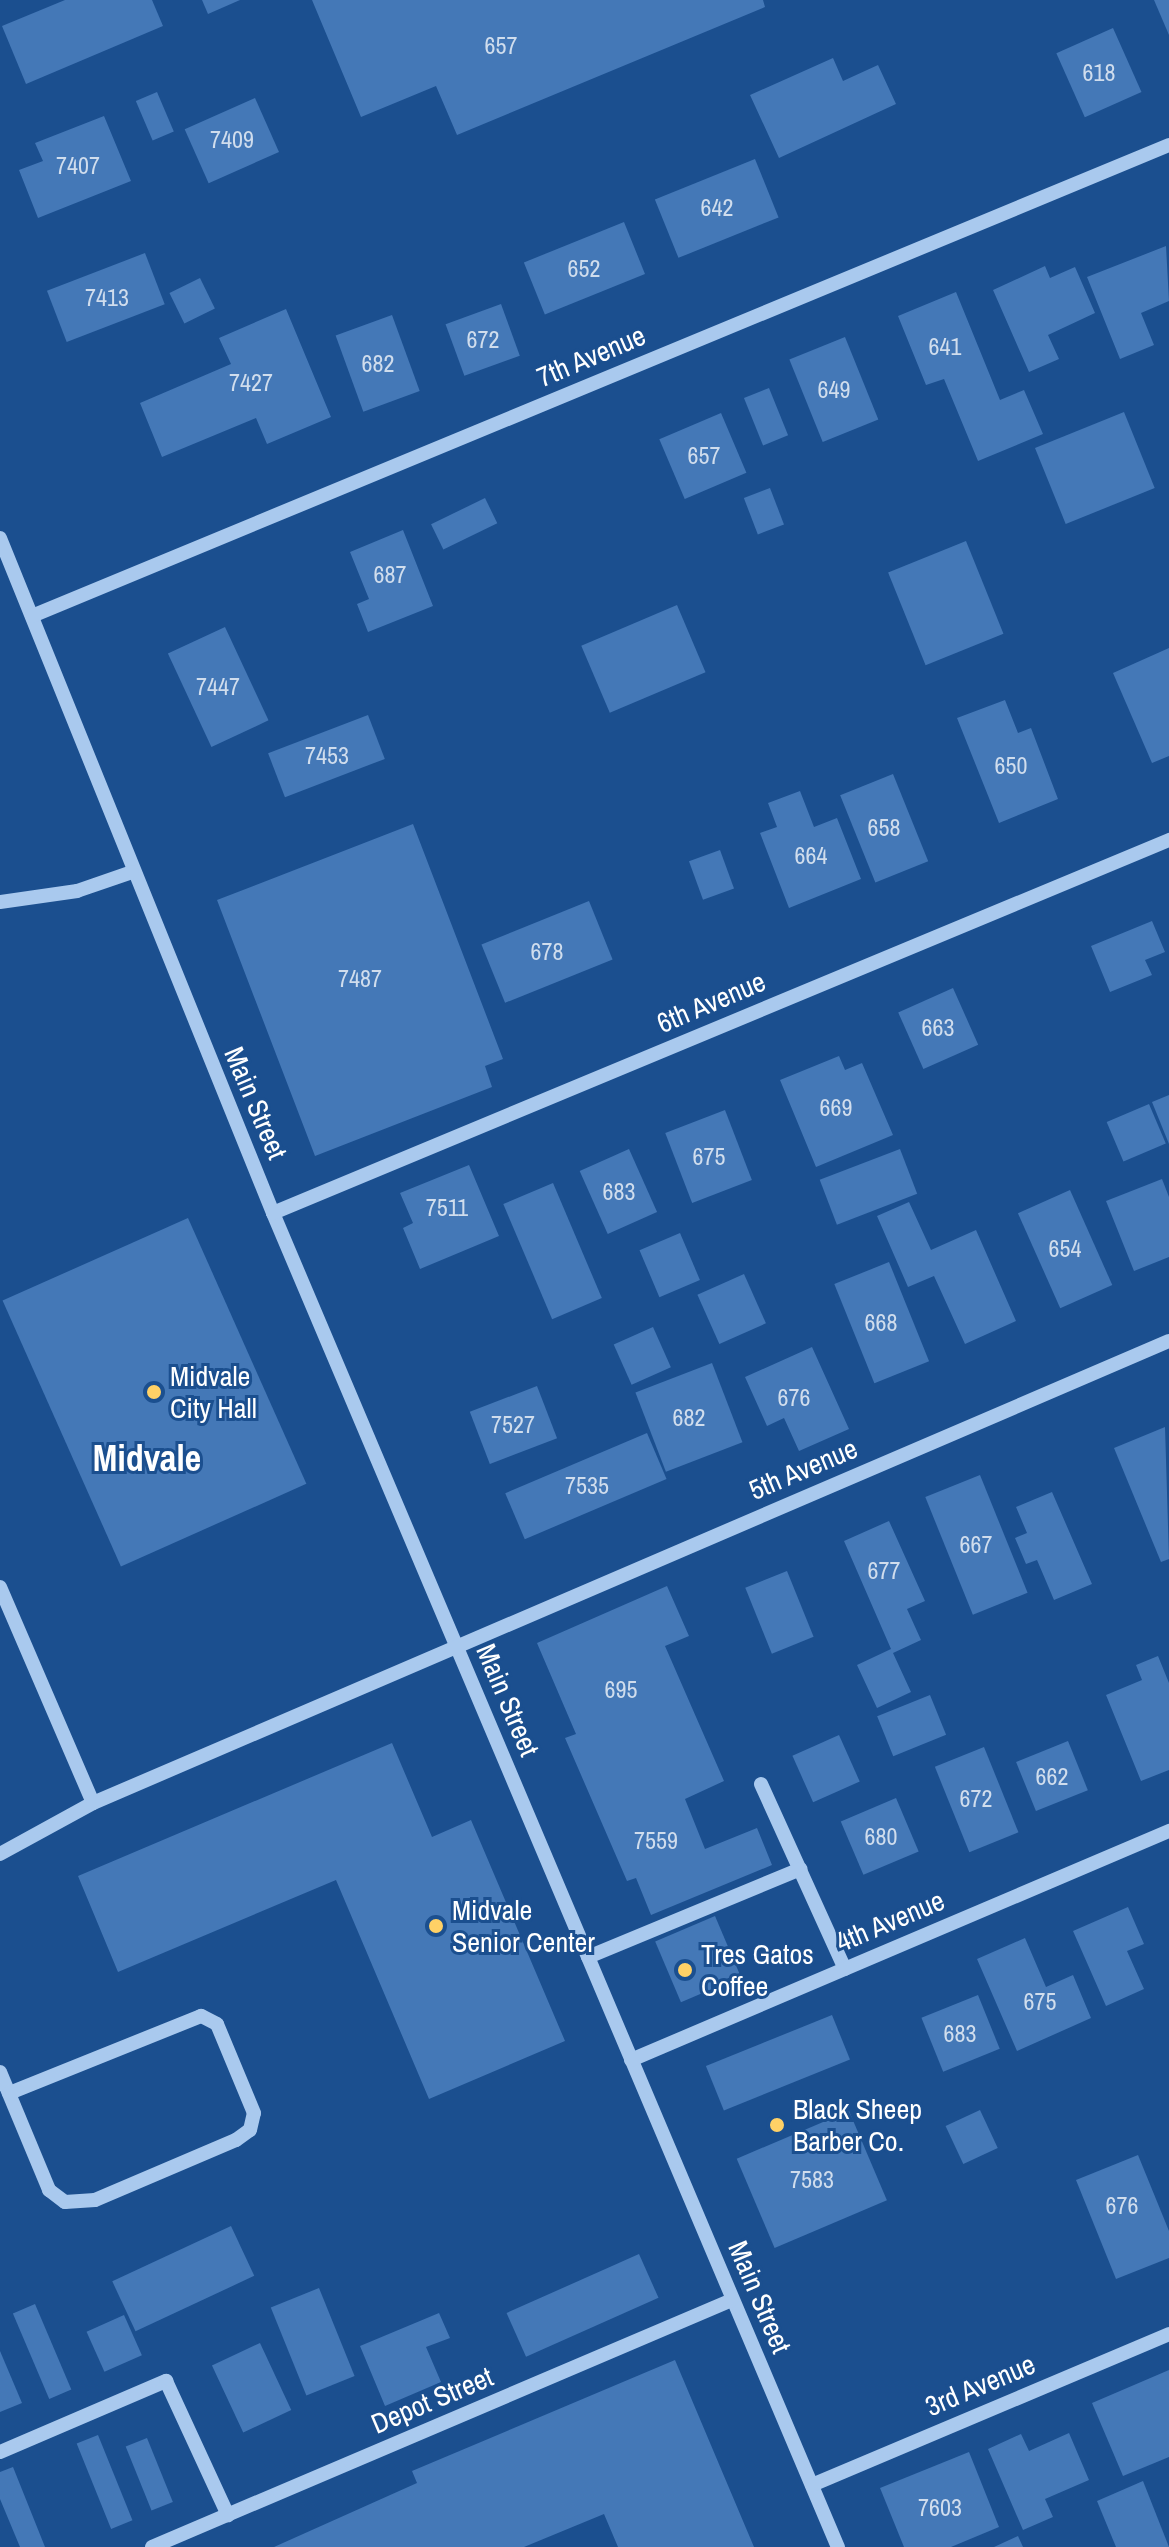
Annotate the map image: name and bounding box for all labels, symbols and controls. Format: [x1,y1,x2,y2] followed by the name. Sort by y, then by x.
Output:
[485,32,517,60] house number: 657
[1083,59,1115,87] house number: 618
[210,126,254,154] house number: 7409
[56,152,100,180] house number: 7407
[701,194,733,222] house number: 642
[568,255,600,283] house number: 652
[85,284,129,312] house number: 7413
[531,318,651,394] street label: 7th Avenue
[467,326,499,354] house number: 672
[929,333,961,361] house number: 641
[362,350,394,378] house number: 682
[229,369,273,397] house number: 7427
[818,376,850,404] house number: 649
[688,442,720,470] house number: 657
[374,561,406,589] house number: 687
[196,673,240,701] house number: 7447
[305,742,349,770] house number: 7453
[995,752,1027,780] house number: 650
[868,814,900,842] house number: 658
[795,842,827,870] house number: 664
[531,938,563,966] house number: 678
[651,964,771,1040] street label: 6th Avenue
[338,965,382,993] house number: 7487
[922,1014,954,1042] house number: 663
[217,1042,295,1164] street label: Main Street
[820,1094,852,1122] house number: 669
[693,1143,725,1171] house number: 675
[603,1178,635,1206] house number: 683
[426,1194,468,1222] house number: 7511
[1049,1235,1081,1263] house number: 654
[865,1309,897,1337] house number: 668
[170,1359,257,1425] place label: Midvale City Hall
[145,1383,163,1401] marker: Midvale City Hall
[778,1384,810,1412] house number: 676
[673,1404,705,1432] house number: 682
[491,1411,535,1439] house number: 7527
[743,1431,863,1507] street label: 5th Avenue
[93,1437,201,1481] district label: Midvale
[565,1472,609,1500] house number: 7535
[960,1531,992,1559] house number: 667
[868,1557,900,1585] house number: 677
[469,1639,547,1761] street label: Main Street
[605,1676,637,1704] house number: 695
[1036,1763,1068,1791] house number: 662
[960,1785,992,1813] house number: 672
[865,1823,897,1851] house number: 680
[634,1827,678,1855] house number: 7559
[830,1883,950,1959] street label: 4th Avenue
[452,1893,595,1959] place label: Midvale Senior Center
[427,1917,445,1935] marker: Midvale Senior Center
[701,1937,814,2003] place label: Tres Gatos Coffee
[676,1961,694,1979] marker: Tres Gatos Coffee
[1024,1988,1056,2016] house number: 675
[944,2020,976,2048] house number: 683
[793,2092,922,2158] place label: Black Sheep Barber Co.
[768,2116,786,2134] marker: Black Sheep Barber Co.
[790,2166,834,2194] house number: 7583
[1106,2192,1138,2220] house number: 676
[721,2236,799,2358] street label: Main Street
[920,2347,1040,2423] street label: 3rd Avenue
[366,2359,498,2441] street label: Depot Street
[918,2494,962,2522] house number: 7603

